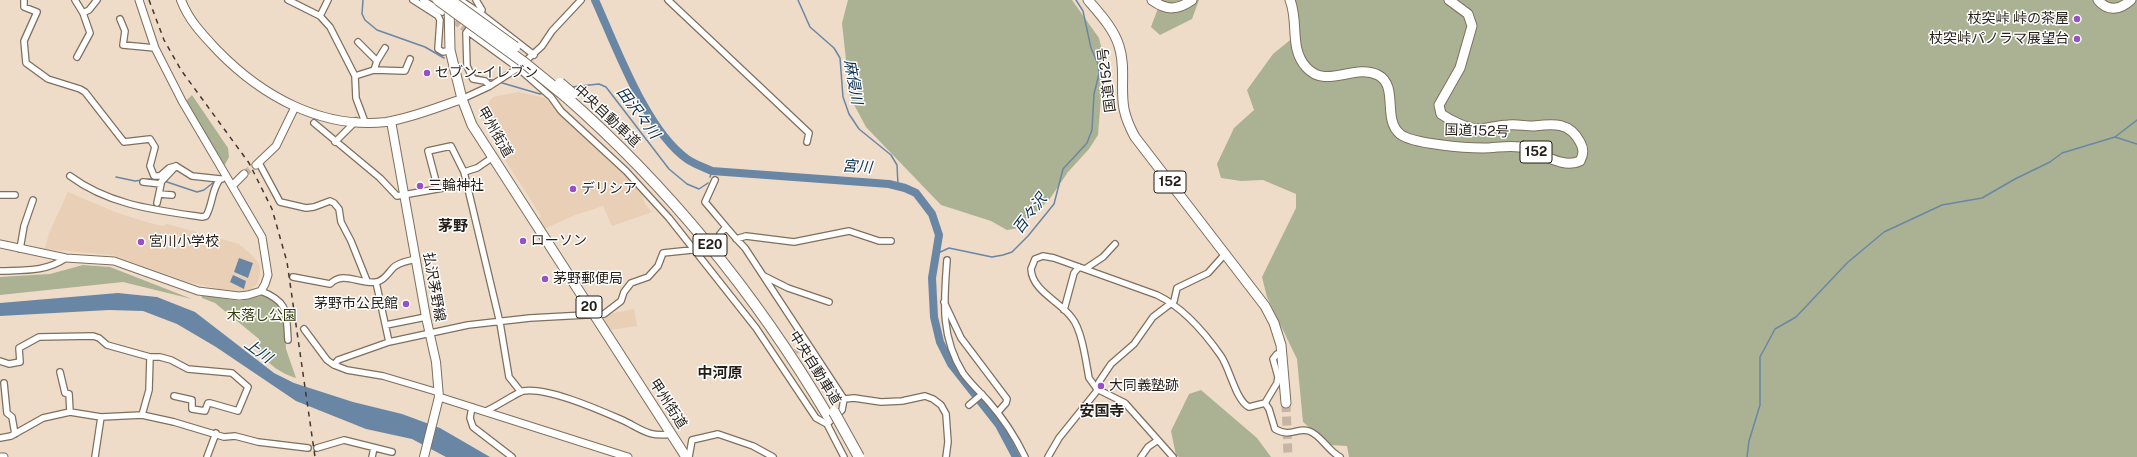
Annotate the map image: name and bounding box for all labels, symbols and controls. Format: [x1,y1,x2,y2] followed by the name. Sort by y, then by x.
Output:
[1968,11,2069,27] place label: 杖突峠 峠の茶屋
[2072,14,2082,24] marker: 杖突峠 峠の茶屋
[1929,31,2069,47] place label: 杖突峠パノラマ展望台
[2072,34,2082,44] marker: 杖突峠パノラマ展望台
[1095,47,1119,113] street label: 国道152号
[840,58,866,106] water label: 麻侵川
[435,65,538,81] place label: セブン-イレブン
[422,68,432,78] marker: セブン-イレブン
[571,81,643,151] street label: 中央自動車道
[613,84,663,142] water label: 田沢々川
[474,104,516,160] street label: 甲州街道
[1444,121,1510,141] street label: 国道152号
[1520,141,1552,163] road number: 152
[841,157,873,177] water label: 宮川
[1154,171,1186,193] road number: 152
[428,178,484,194] place label: 三輪神社
[415,181,425,191] marker: 三輪神社
[581,181,637,197] place label: デリシア
[568,184,578,194] marker: デリシア
[1009,191,1051,237] water label: 百々沢
[438,217,468,235] district label: 茅野
[531,233,587,249] place label: ローソン
[149,234,219,250] place label: 宮川小学校
[693,234,727,256] road number: E20
[518,236,528,246] marker: ローソン
[136,237,146,247] marker: 宮川小学校
[420,251,448,323] street label: 払沢茅野線
[553,271,623,287] place label: 茅野郵便局
[540,274,550,284] marker: 茅野郵便局
[314,296,398,312] place label: 茅野市公民館
[576,296,602,318] road number: 20
[401,299,411,309] marker: 茅野市公民館
[227,308,297,324] park label: 木落し公園
[786,328,844,408] street label: 中央自動車道
[241,335,275,367] water label: 上川
[698,364,742,382] district label: 中河原
[646,376,690,432] street label: 甲州街道
[1109,378,1179,394] place label: 大同義塾跡
[1096,381,1106,391] marker: 大同義塾跡
[1080,402,1124,420] district label: 安国寺

